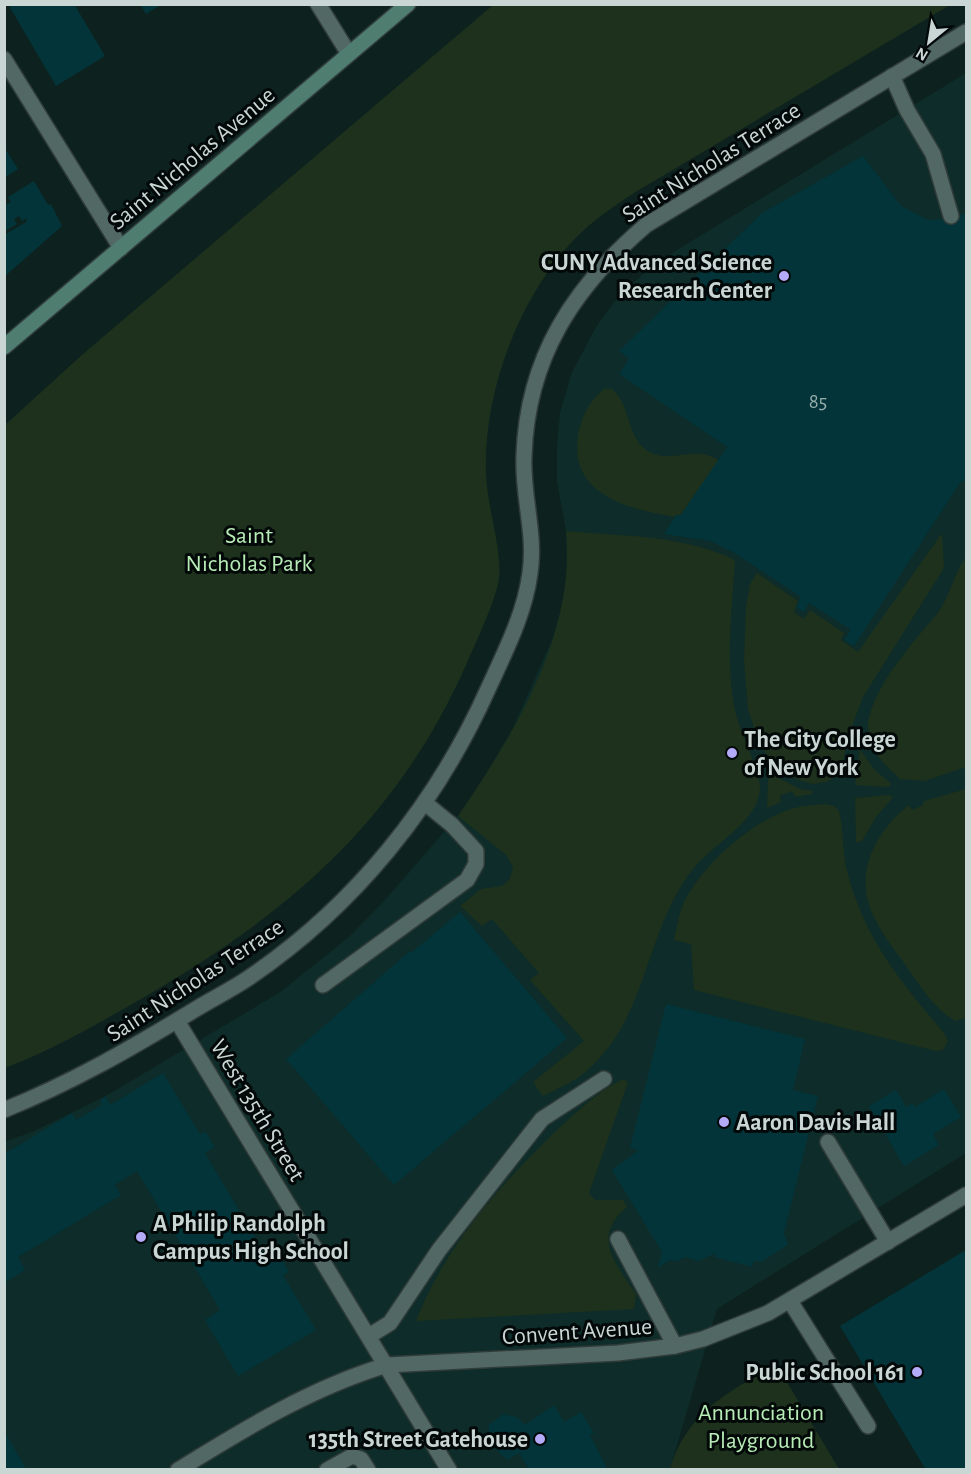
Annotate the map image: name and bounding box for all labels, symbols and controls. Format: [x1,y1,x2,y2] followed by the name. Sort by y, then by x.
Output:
[899,12,959,72] north arrow
[913,44,931,64] text: N
[106,83,280,235] street label: Saint Nicholas Avenue
[618,98,805,227] street label: Saint Nicholas Terrace
[541,251,773,303] place label: CUNY Advanced Science Research Center
[777,269,791,283] marker: CUNY Advanced Science Research Center
[809,391,827,412] house number: 85
[186,524,313,576] park label: Saint Nicholas Park
[744,728,896,780] place label: The City College of New York
[725,746,739,760] marker: The City College of New York
[103,915,288,1047] street label: Saint Nicholas Terrace
[205,1035,309,1186] street label: West 135th Street
[736,1111,895,1135] place label: Aaron Davis Hall
[717,1115,731,1129] marker: Aaron Davis Hall
[153,1212,349,1264] place label: A Philip Randolph Campus High School
[134,1230,148,1244] marker: A Philip Randolph Campus High School
[501,1315,653,1349] street label: Convent Avenue
[745,1361,905,1385] place label: Public School 161
[910,1365,924,1379] marker: Public School 161
[698,1401,824,1453] park label: Annunciation Playground
[309,1428,528,1452] place label: 135th Street Gatehouse
[533,1432,547,1446] marker: 135th Street Gatehouse

